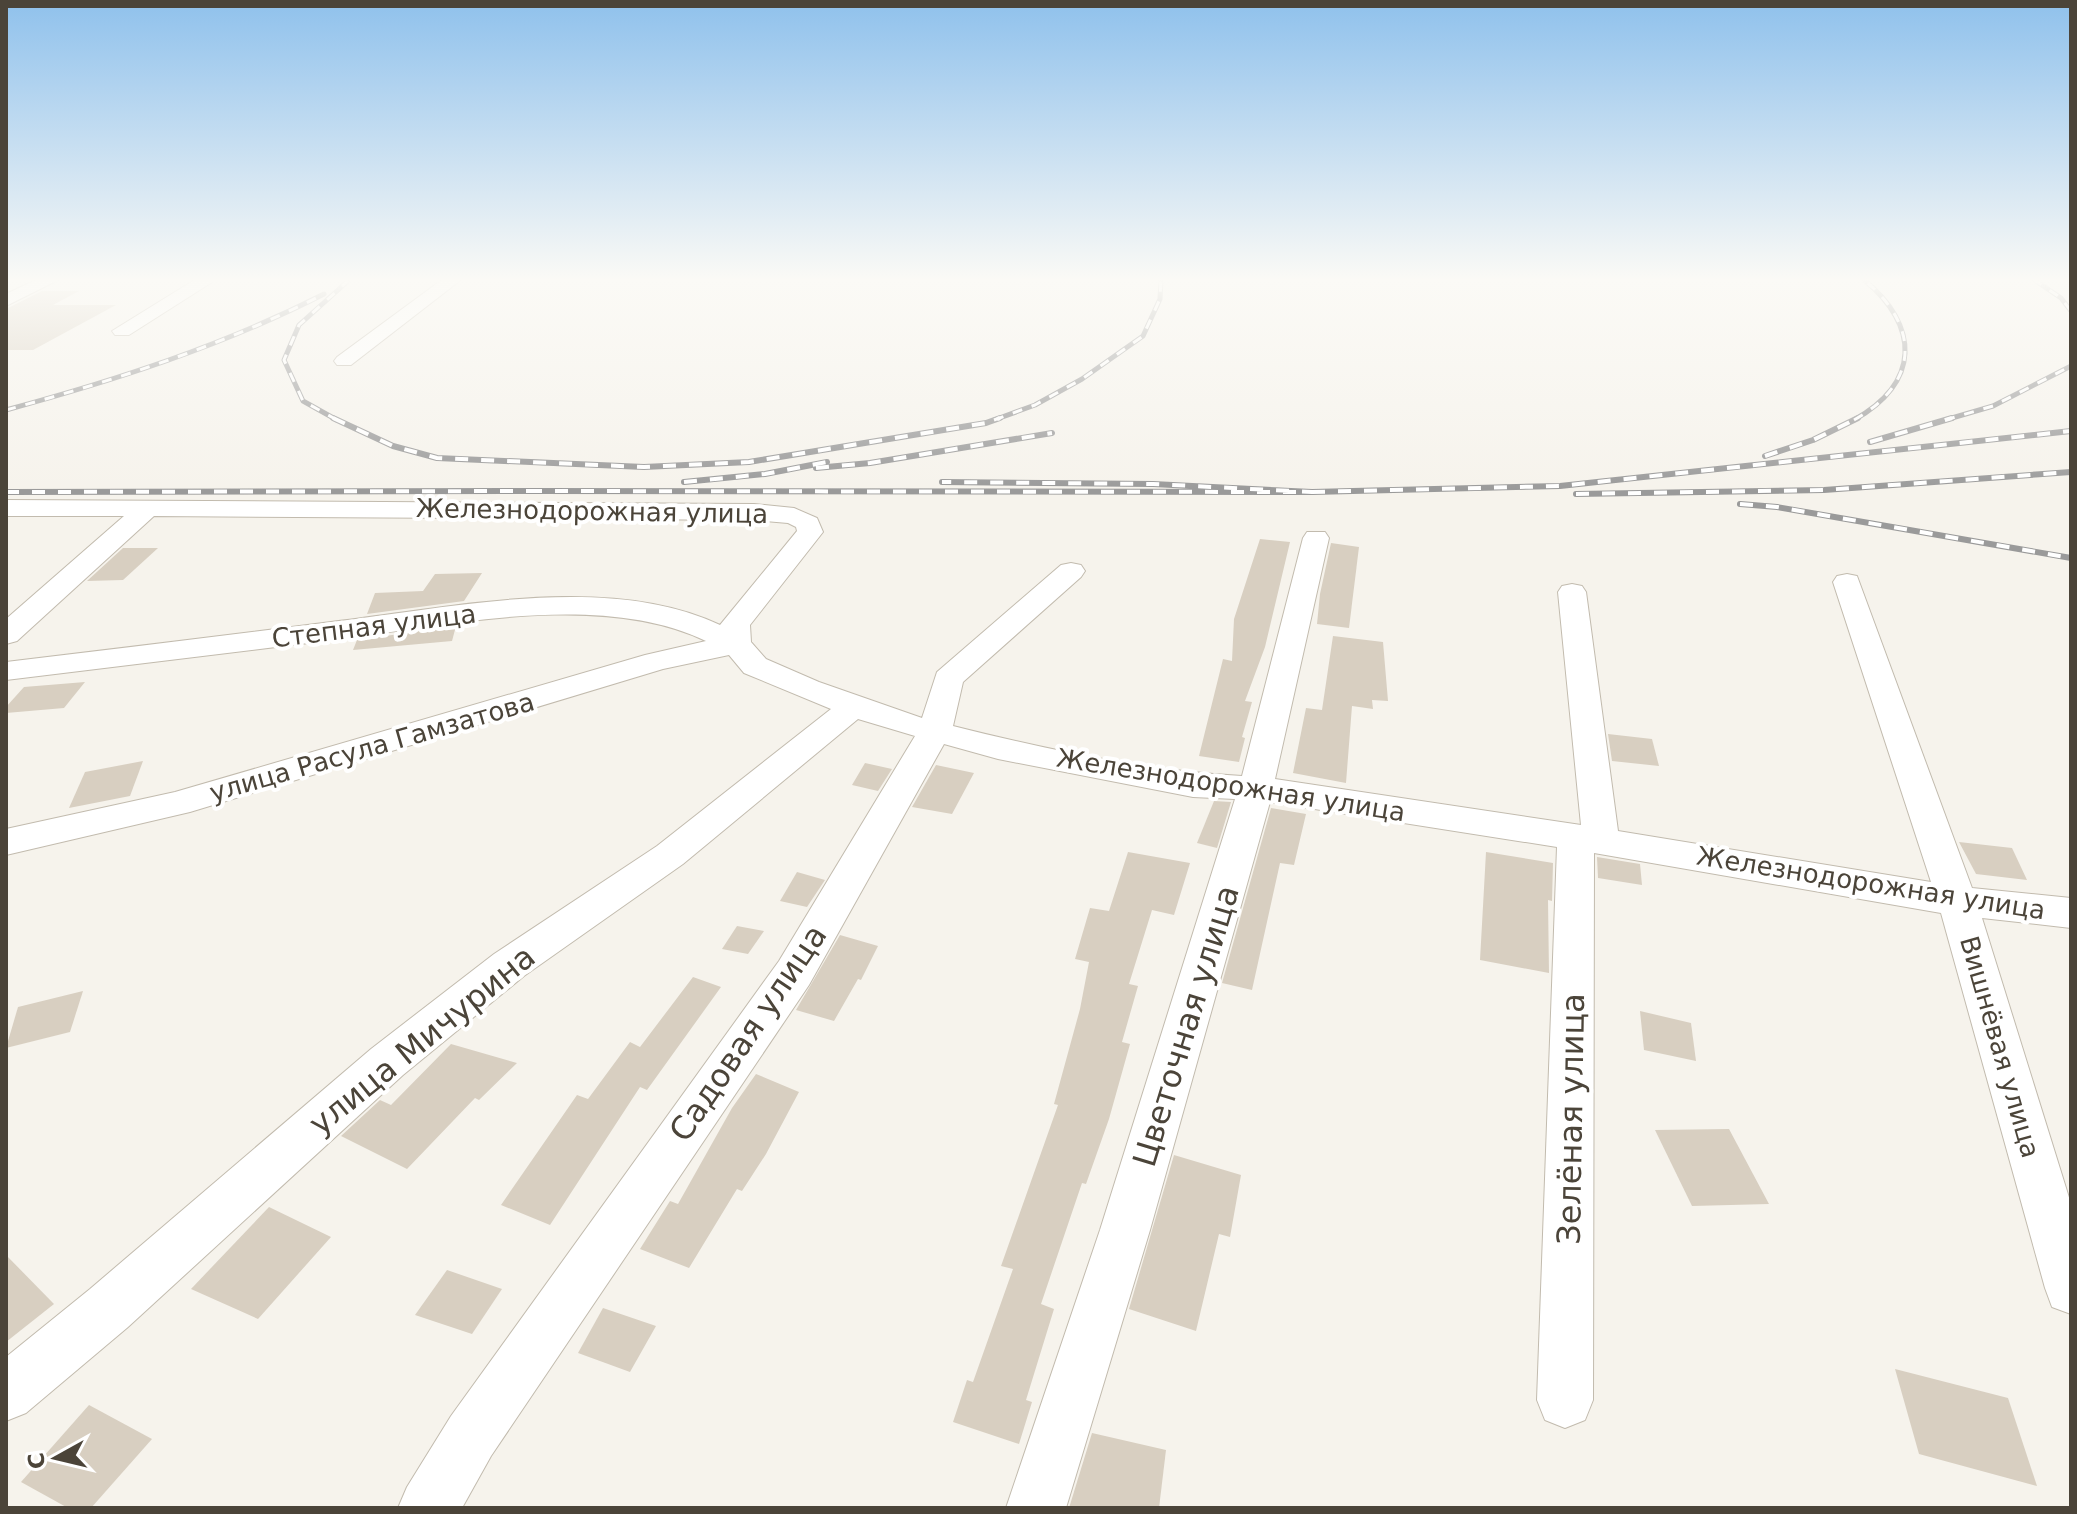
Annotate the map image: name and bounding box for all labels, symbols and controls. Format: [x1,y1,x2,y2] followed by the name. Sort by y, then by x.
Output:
[416,493,768,529] street label: Железнодорожная улица
[270,599,478,653] street label: Степная улица
[206,686,538,808] street label: улица Расула Гамзатова
[1055,743,1407,827] street label: Железнодорожная улица
[1695,841,2047,925] street label: Железнодорожная улица
[1125,881,1247,1171] street label: Цветочная улица
[661,917,835,1149] street label: Садовая улица
[1954,933,2046,1161] street label: Вишнёвая улица
[301,937,543,1143] street label: улица Мичурина
[1550,993,1592,1245] street label: Зелёная улица
[16,1418,96,1498] north arrow
[23,1451,50,1470] text: С

